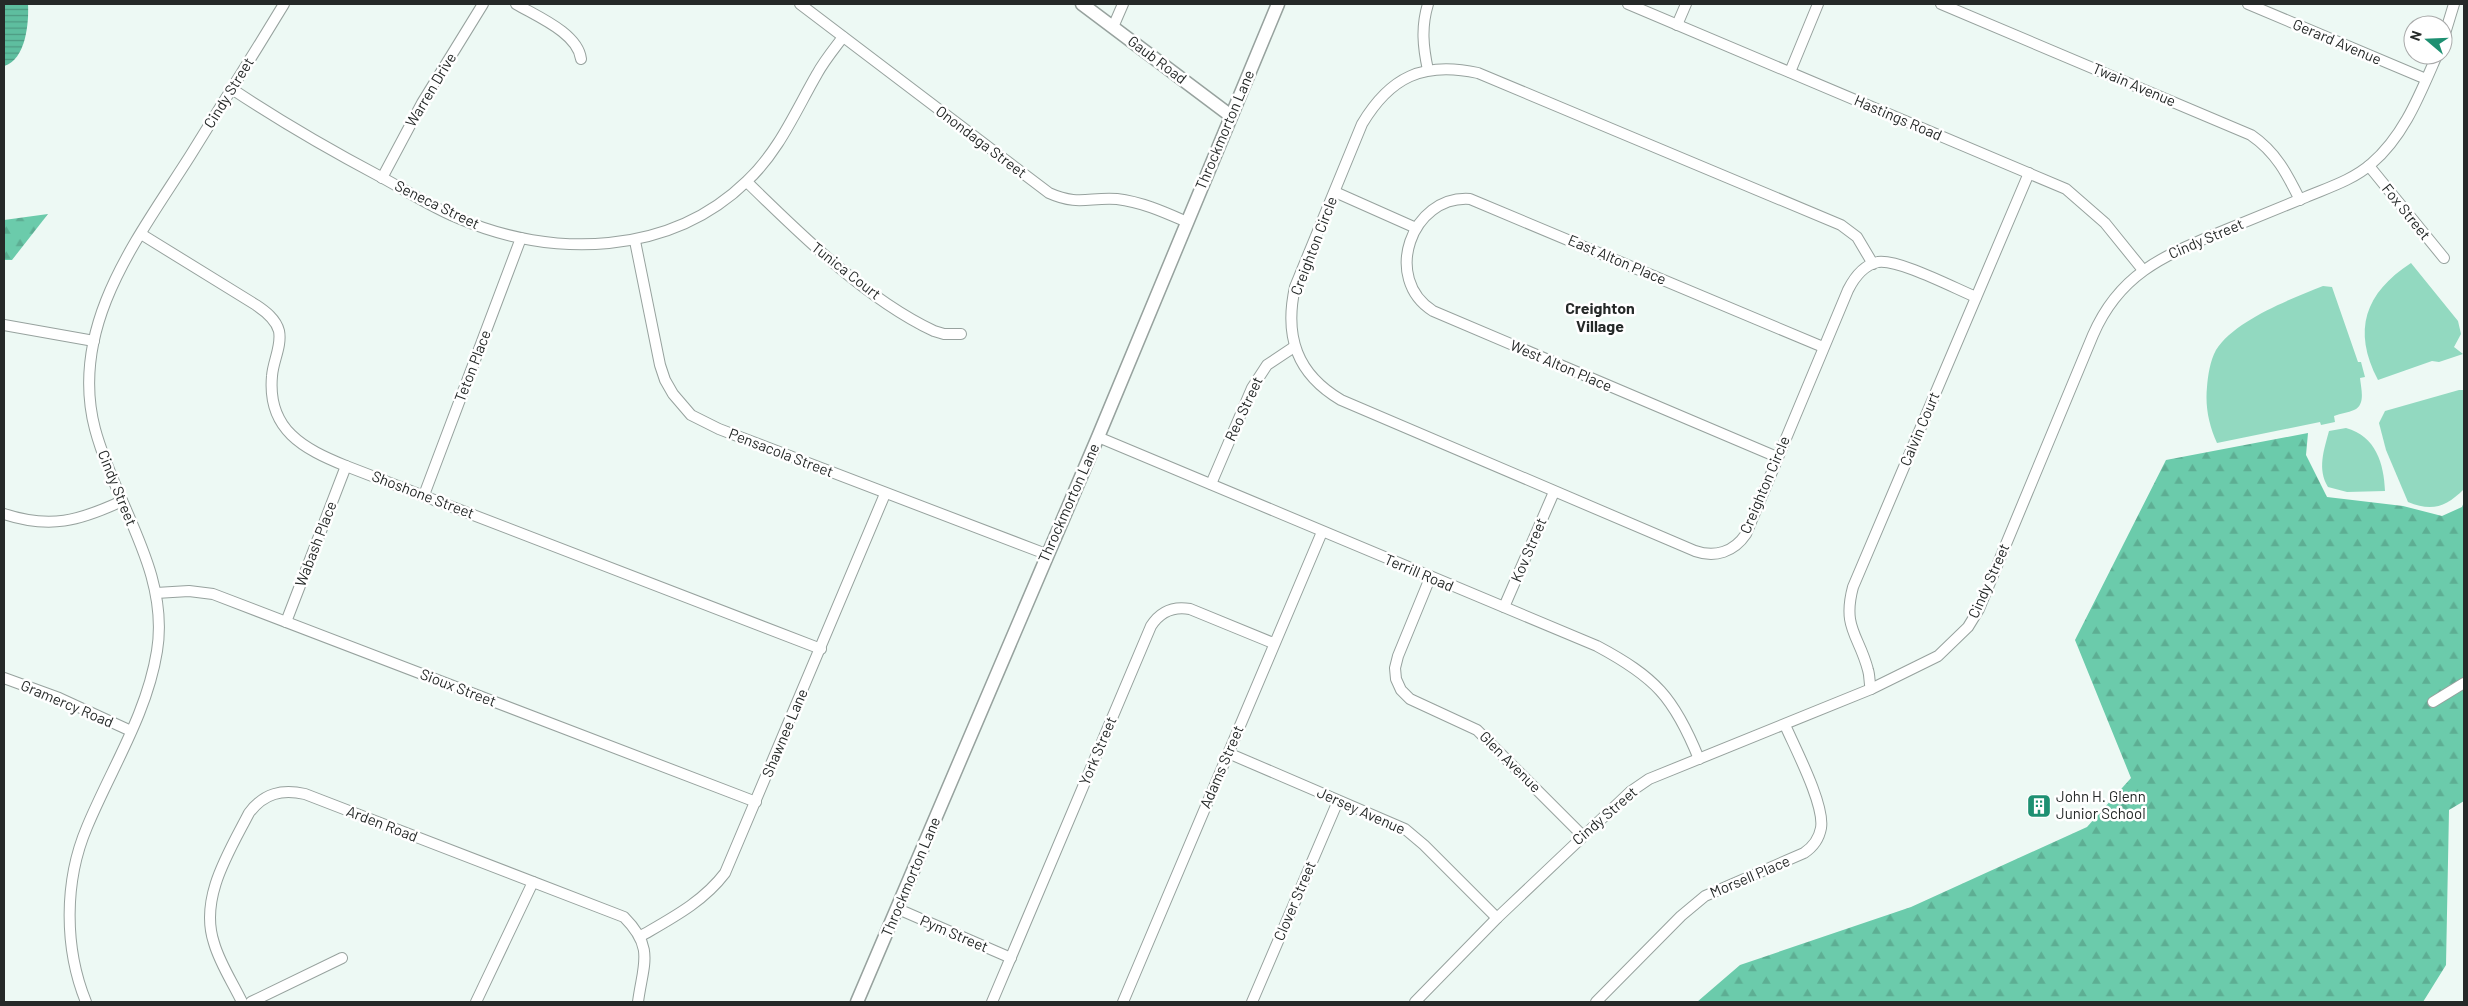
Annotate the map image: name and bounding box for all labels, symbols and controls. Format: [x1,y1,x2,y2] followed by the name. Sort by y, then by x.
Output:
[2290,14,2384,68] street label: Gerard Avenue
[2403,15,2453,65] north arrow
[2406,28,2425,43] text: N
[1125,31,1191,87] street label: Gaub Road
[401,49,459,130] street label: Warren Drive
[199,54,257,131] street label: Cindy Street
[2090,58,2179,110] street label: Twain Avenue
[1191,67,1257,192] street label: Throckmorton Lane
[1852,91,1945,144] street label: Hastings Road
[933,101,1031,181] street label: Onondaga Street
[392,176,483,232] street label: Seneca Street
[2379,180,2435,243] street label: Fox Street
[1286,194,1340,298] street label: Creighton Circle
[2165,214,2246,262] street label: Cindy Street
[1565,230,1669,288] street label: East Alton Place
[808,238,885,303] street label: Tunica Court
[1565,298,1635,335] district label: Creighton Village
[450,327,494,404] street label: Teton Place
[1508,336,1615,395] street label: West Alton Place
[1220,373,1266,444] street label: Reo Street
[1895,389,1943,468] street label: Calvin Court
[727,424,836,480] street label: Pensacola Street
[1735,433,1793,536] street label: Creighton Circle
[1034,440,1102,565] street label: Throckmorton Lane
[95,447,141,528] street label: Cindy Street
[370,466,477,522] street label: Shoshone Street
[291,498,340,589] street label: Wabash Place
[1507,515,1550,584] street label: Kov Street
[1964,540,2013,621] street label: Cindy Street
[1382,549,1457,595] street label: Terrill Road
[418,664,499,710] street label: Sioux Street
[18,675,116,731] street label: Gramercy Road
[757,686,811,780] street label: Shawnee Lane
[1075,714,1120,788] street label: York Street
[1196,722,1247,811] street label: Adams Street
[1476,727,1545,796] street label: Glen Avenue
[1568,782,1640,848] street label: Cindy Street
[1315,783,1408,838] street label: Jersey Avenue
[2056,787,2146,822] place label: John H. Glenn Junior School
[2026,793,2052,819] building icon: John H. Glenn Junior School
[344,801,421,845] street label: Arden Road
[877,814,943,939] street label: Throckmorton Lane
[1707,851,1792,901] street label: Morsell Place
[1269,858,1319,943] street label: Clover Street
[918,911,991,955] street label: Pym Street

